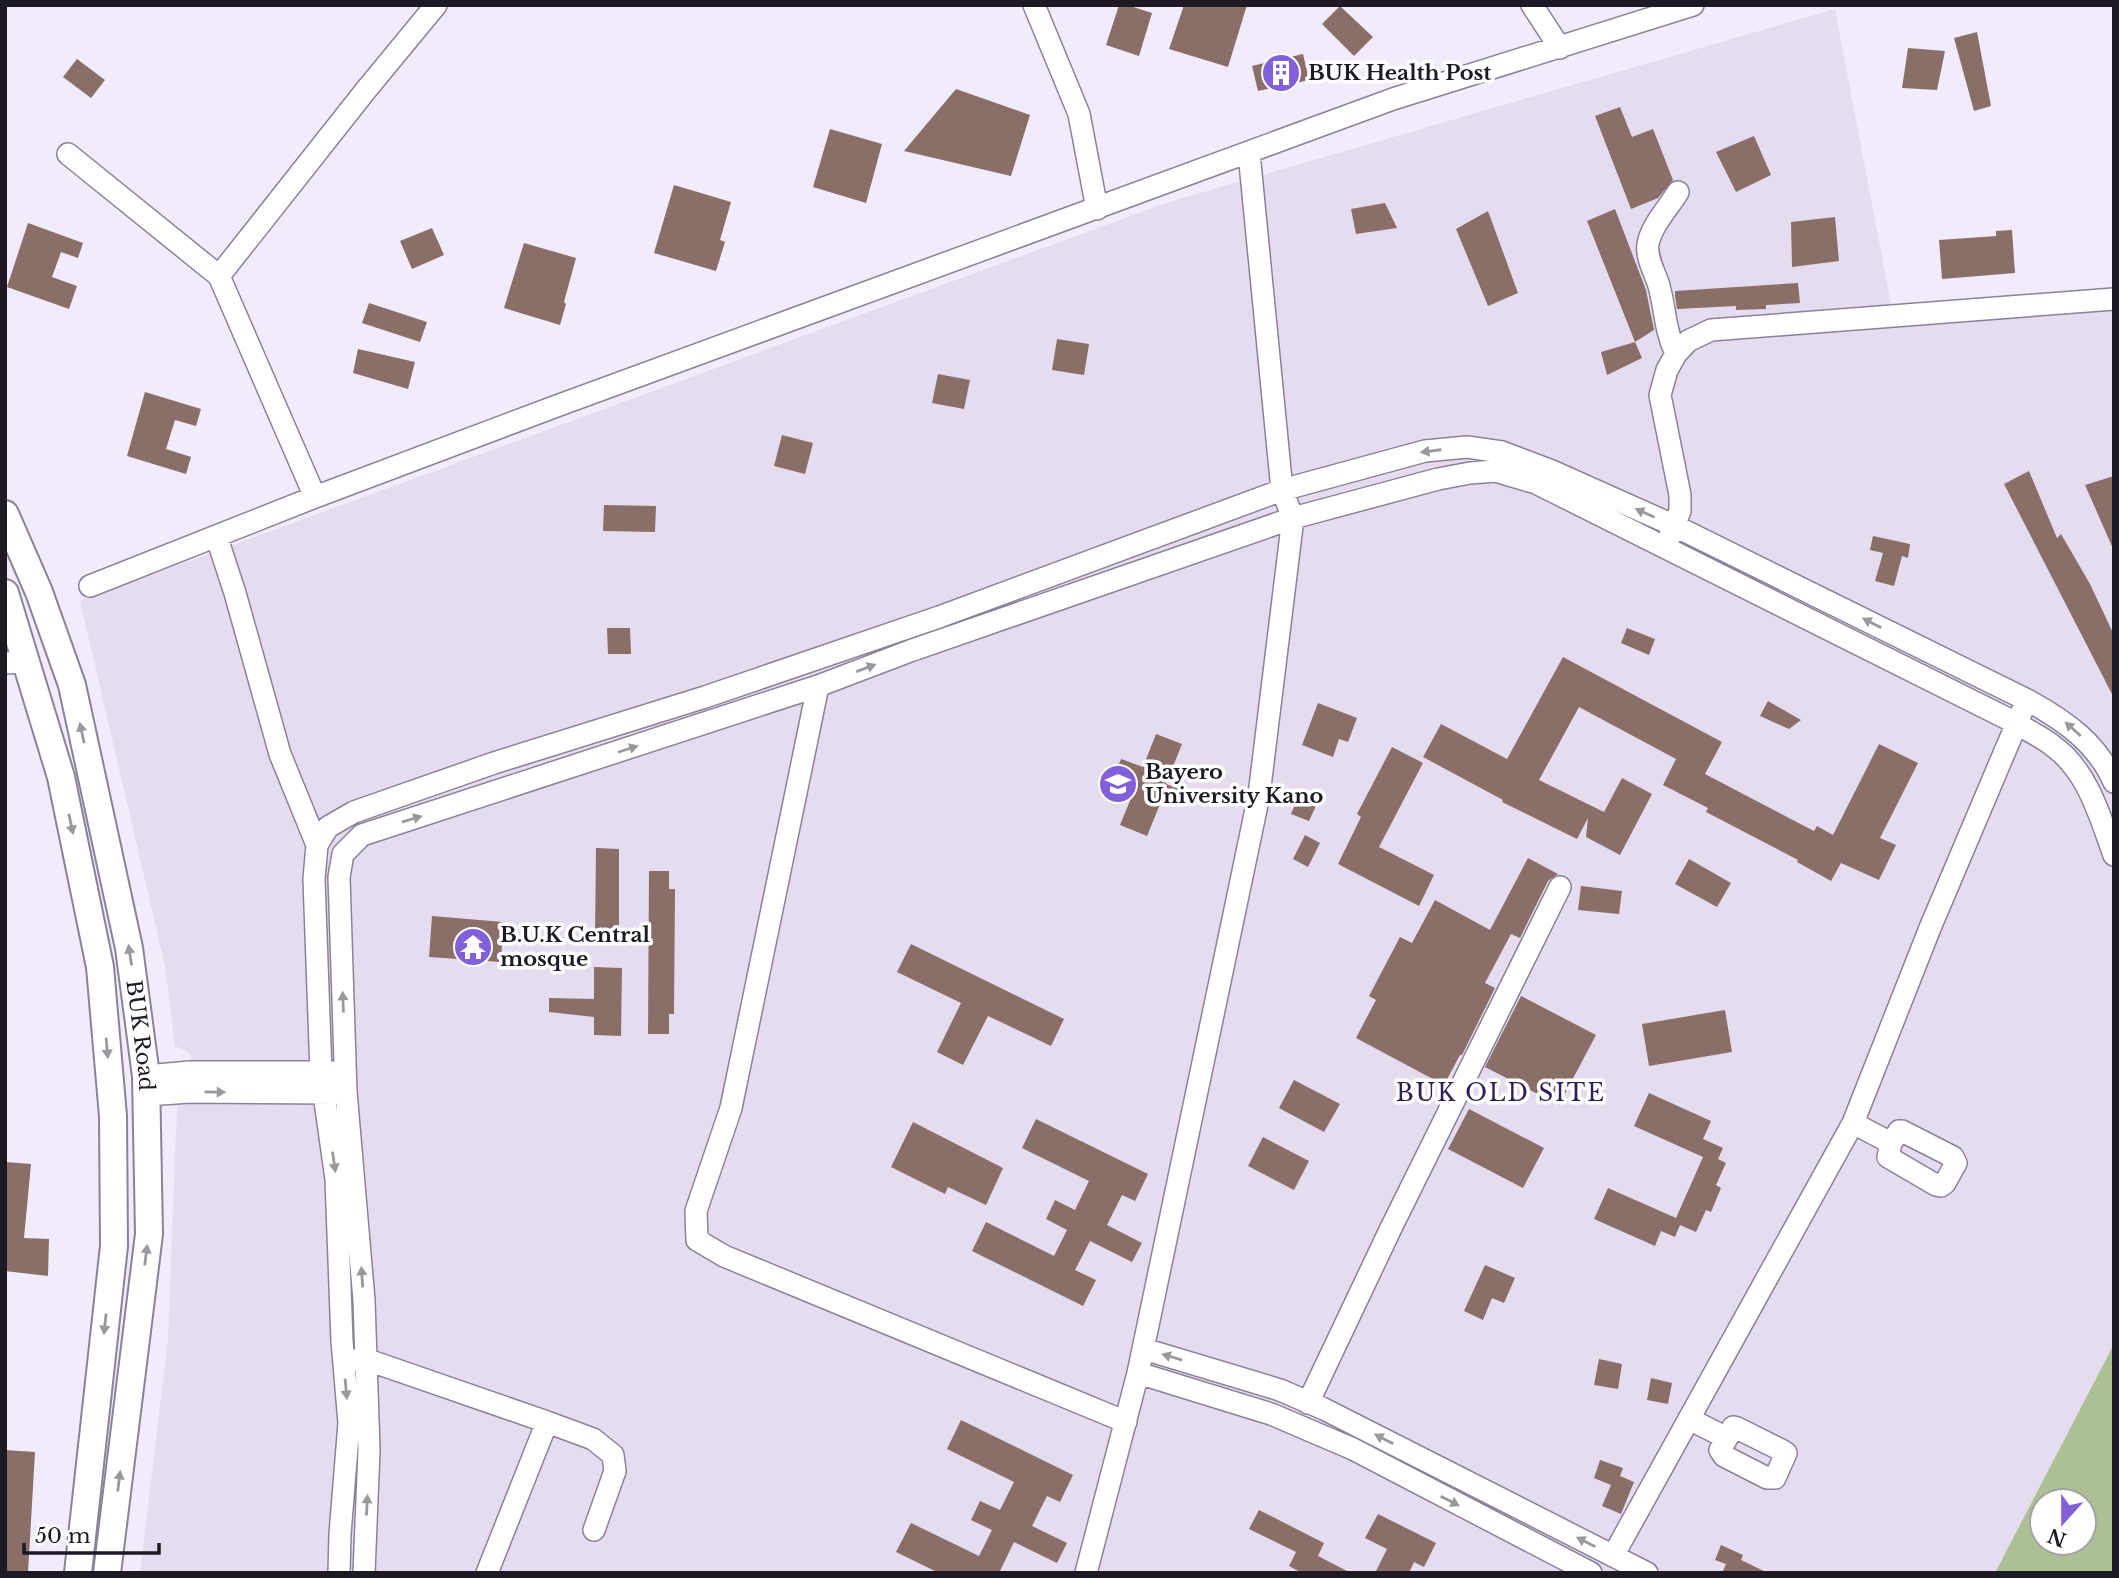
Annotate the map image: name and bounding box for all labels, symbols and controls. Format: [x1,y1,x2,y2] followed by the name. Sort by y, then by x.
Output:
[1260,52,1302,94] building icon: BUK Health Post
[1308,60,1491,86] place label: BUK Health Post
[1420,446,1442,457] one-way arrow
[1635,507,1656,518] one-way arrow
[1862,617,1882,629] one-way arrow
[856,662,877,673] one-way arrow
[2065,721,2082,737] one-way arrow
[77,722,88,744] one-way arrow
[617,743,638,754] one-way arrow
[1145,759,1323,809] place label: Bayero University Kano
[1097,763,1139,805] school or university icon: Bayero University Kano
[65,813,76,835] one-way arrow
[401,814,422,824] one-way arrow
[500,922,651,972] place label: B.U.K Central mosque
[452,926,494,968] temple icon: B.U.K Central mosque
[124,944,135,966] one-way arrow
[120,978,159,1091] street label: BUK Road
[338,991,349,1013] one-way arrow
[102,1037,113,1059] one-way arrow
[1396,1079,1606,1107] district label: BUK OLD SITE
[204,1086,226,1098] one-way arrow
[329,1151,340,1173] one-way arrow
[141,1244,152,1266] one-way arrow
[356,1266,367,1288] one-way arrow
[99,1313,110,1335] one-way arrow
[1161,1352,1182,1362] one-way arrow
[341,1378,352,1400] one-way arrow
[1373,1434,1393,1446] one-way arrow
[113,1470,124,1492] one-way arrow
[2028,1487,2098,1557] north arrow
[361,1493,372,1515] one-way arrow
[1440,1495,1460,1506] one-way arrow
[24,1512,159,1556] scale bar
[35,1523,91,1549] text: 50 m
[2045,1523,2070,1551] text: N
[1576,1537,1596,1548] one-way arrow

